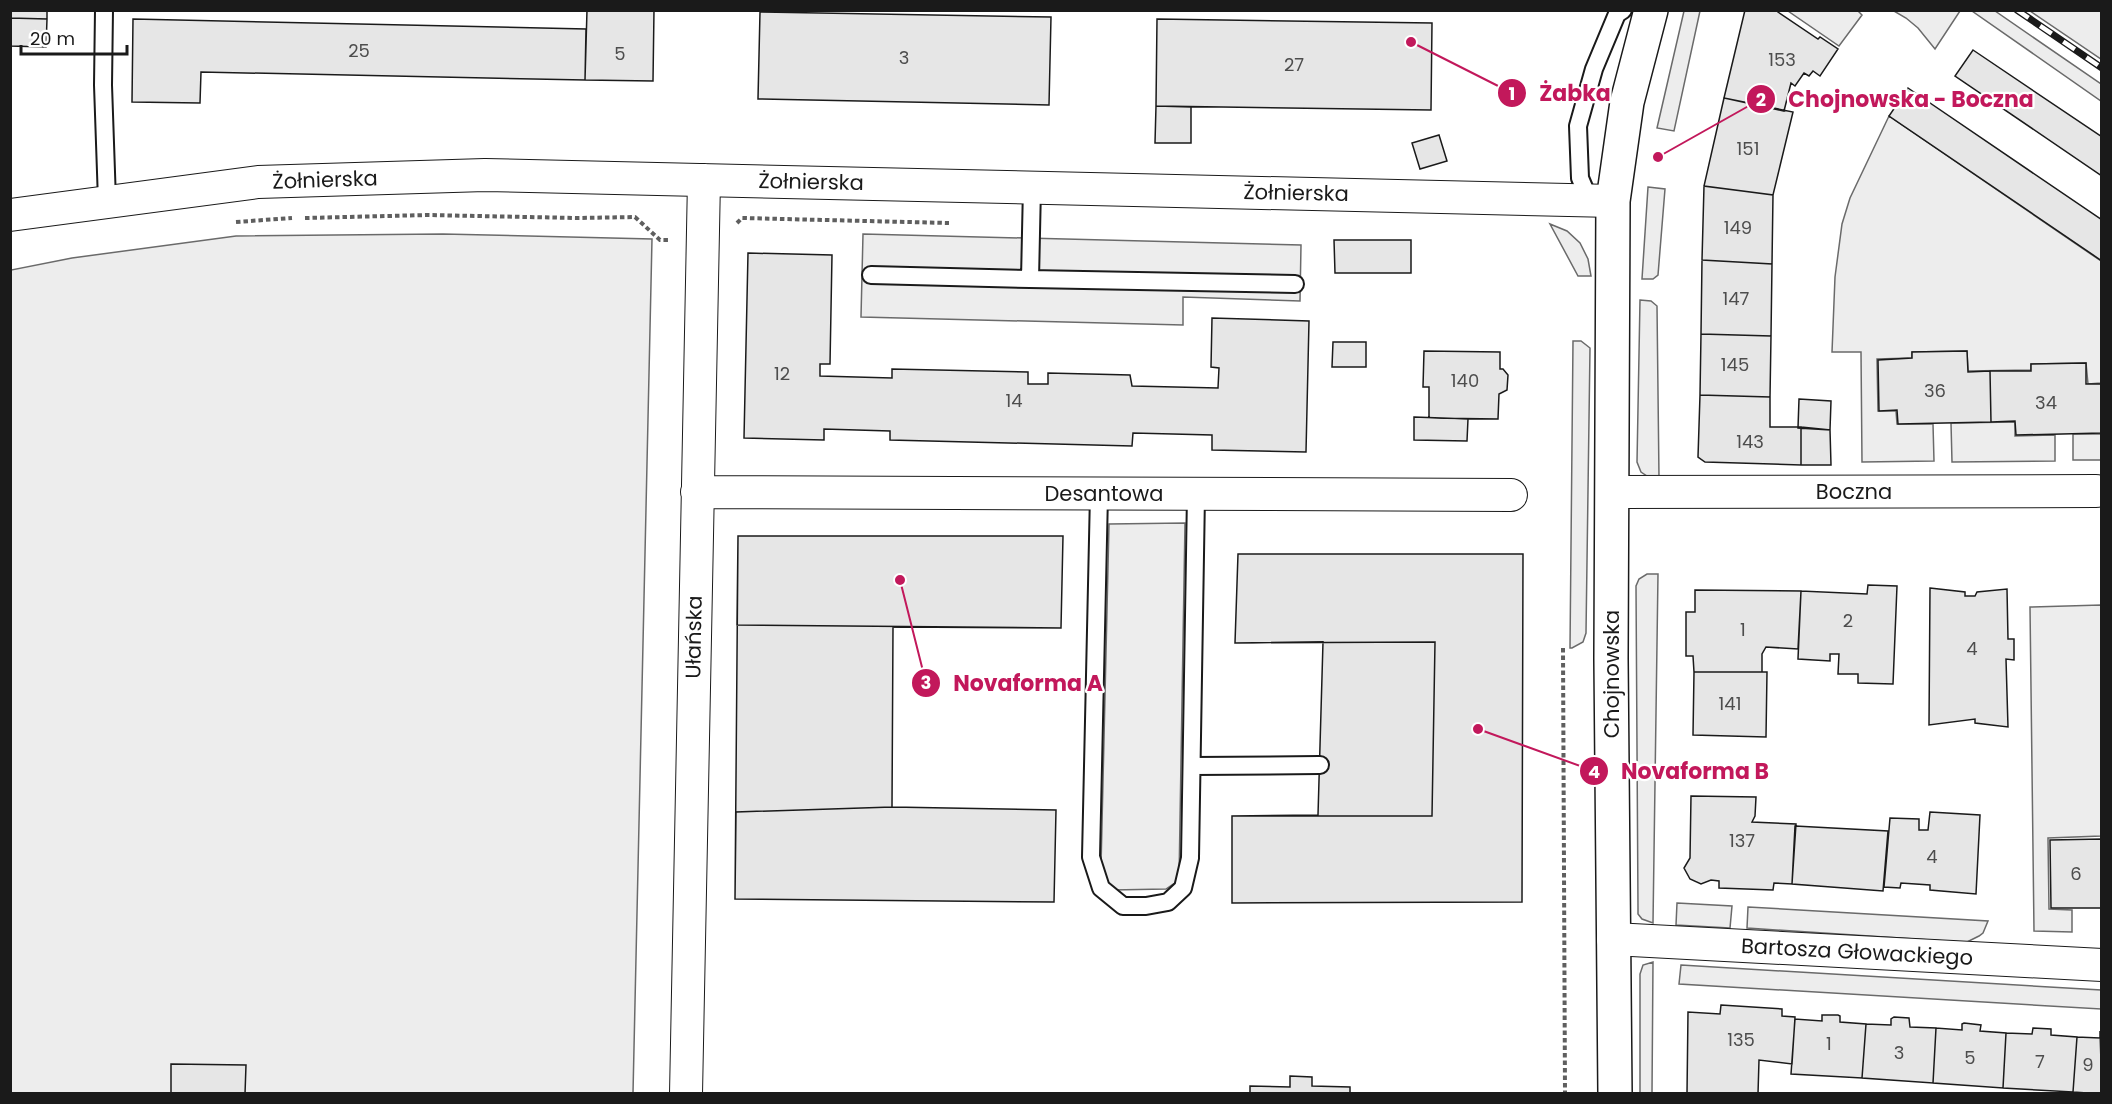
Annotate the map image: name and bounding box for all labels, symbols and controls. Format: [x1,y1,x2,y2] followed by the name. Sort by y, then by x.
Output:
[21,18,128,56] scale bar
[30,26,75,51] text: 20 m
[348,38,370,63] house number: 25
[614,41,626,66] house number: 5
[899,45,909,70] house number: 3
[1768,47,1796,72] house number: 153
[1284,52,1304,77] house number: 27
[1497,73,1623,113] callout: Żabka
[1539,78,1611,109] text: Żabka
[1746,79,2045,119] callout: Chojnowska - Boczna
[1509,81,1515,106] text: 1
[1788,84,2034,115] text: Chojnowska - Boczna
[1756,87,1766,112] text: 2
[1737,136,1759,161] house number: 151
[272,163,378,196] street label: Żołnierska
[758,166,864,197] street label: Żołnierska
[1243,177,1349,208] street label: Żołnierska
[1724,215,1752,240] house number: 149
[1723,286,1750,311] house number: 147
[1721,352,1749,377] house number: 145
[774,361,790,386] house number: 12
[1451,368,1479,393] house number: 140
[1924,378,1946,403] house number: 36
[1005,388,1023,413] house number: 14
[2035,390,2057,415] house number: 34
[1736,429,1764,454] house number: 143
[1816,477,1892,506] street label: Boczna
[1045,479,1163,508] street label: Desantowa
[678,595,709,679] street label: Ułańska
[1843,608,1853,633] house number: 2
[1597,610,1626,738] street label: Chojnowska
[1740,617,1746,642] house number: 1
[1966,636,1978,661] house number: 4
[911,663,1115,703] callout: Novaforma A
[953,668,1103,699] text: Novaforma A
[921,670,931,695] text: 3
[1719,691,1741,716] house number: 141
[1579,751,1781,791] callout: Novaforma B
[1621,756,1769,787] text: Novaforma B
[1588,759,1600,784] text: 4
[1729,828,1755,853] house number: 137
[1926,844,1938,869] house number: 4
[2070,861,2082,886] house number: 6
[1740,931,1974,972] street label: Bartosza Głowackiego
[1727,1027,1755,1052] house number: 135
[1826,1031,1832,1056] house number: 1
[1894,1040,1904,1065] house number: 3
[1964,1045,1976,1070] house number: 5
[2035,1049,2045,1074] house number: 7
[2082,1052,2094,1077] house number: 9

